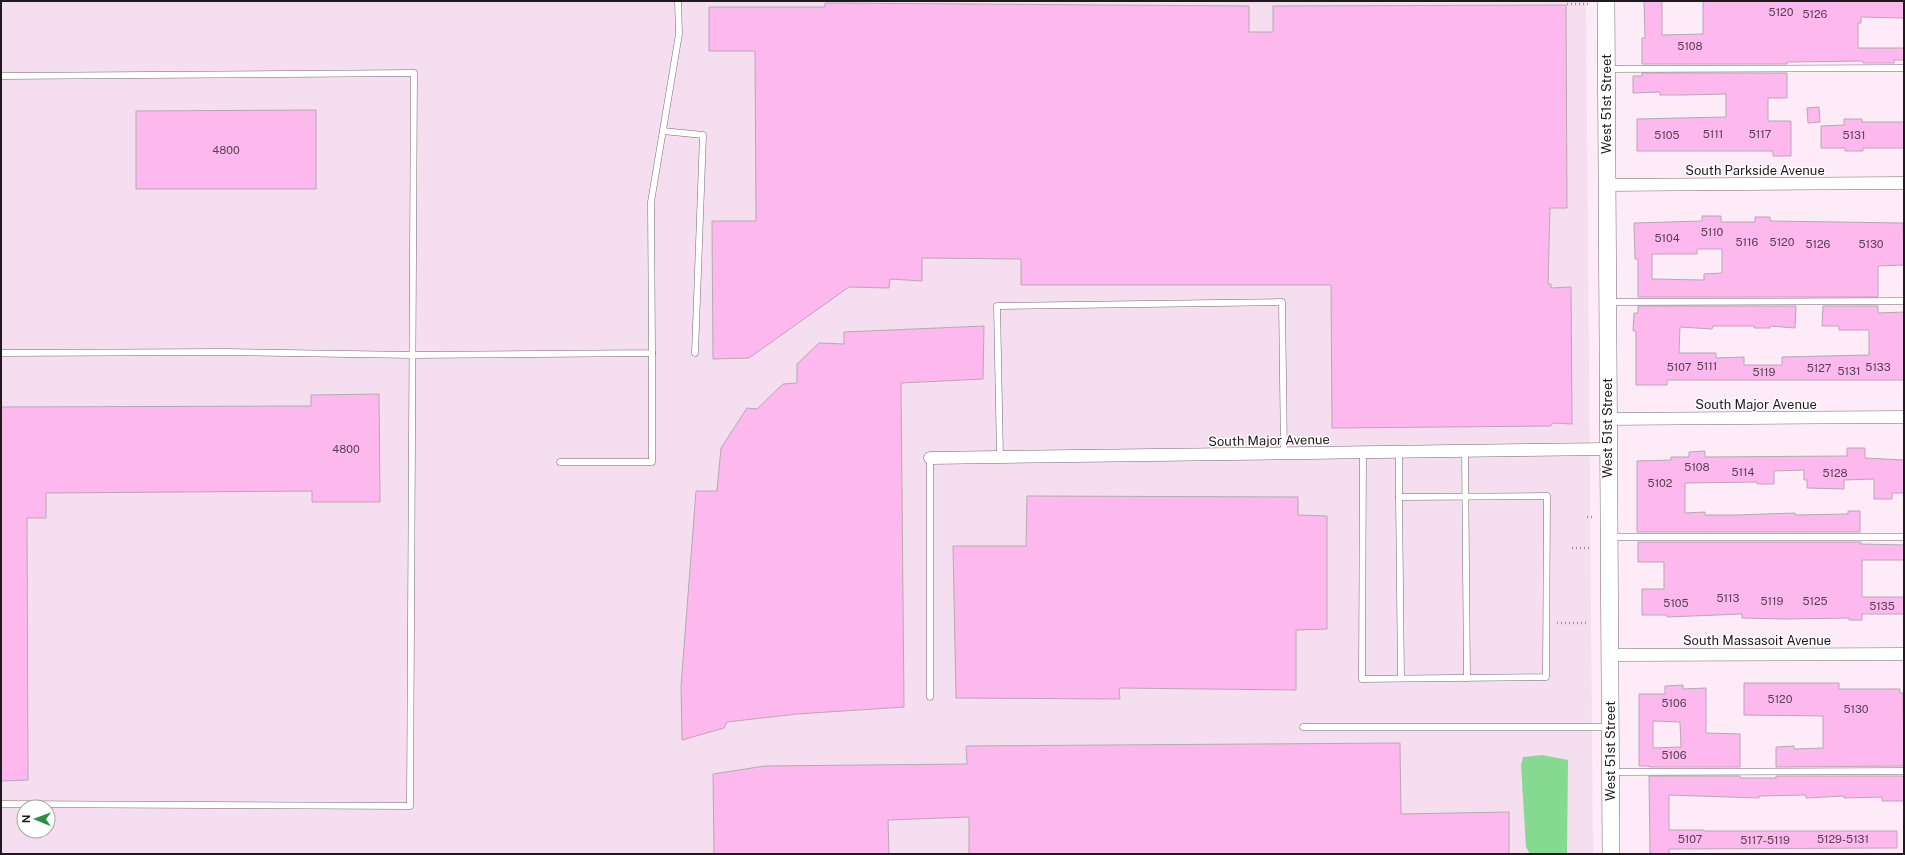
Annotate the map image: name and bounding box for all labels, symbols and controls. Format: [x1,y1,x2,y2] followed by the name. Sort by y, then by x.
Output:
[1769,6,1794,18] house number: 5120
[1803,8,1828,20] house number: 5126
[1677,40,1703,52] house number: 5108
[1599,54,1614,154] street label: West 51st Street
[1703,128,1723,140] house number: 5111
[1749,128,1772,140] house number: 5117
[1654,129,1680,141] house number: 5105
[1843,129,1865,141] house number: 5131
[212,144,240,156] house number: 4800
[1685,163,1825,178] street label: South Parkside Avenue
[1701,226,1724,238] house number: 5110
[1654,232,1680,244] house number: 5104
[1736,236,1759,248] house number: 5116
[1770,236,1795,248] house number: 5120
[1806,238,1831,250] house number: 5126
[1858,238,1884,250] house number: 5130
[1697,360,1717,372] house number: 5111
[1667,361,1692,373] house number: 5107
[1865,361,1891,373] house number: 5133
[1807,362,1832,374] house number: 5127
[1838,365,1860,377] house number: 5131
[1753,366,1776,378] house number: 5119
[1600,378,1615,478] street label: West 51st Street
[1695,397,1817,412] street label: South Major Avenue
[1208,432,1330,449] street label: South Major Avenue
[332,443,360,455] house number: 4800
[1684,461,1710,473] house number: 5108
[1732,466,1755,478] house number: 5114
[1822,467,1848,479] house number: 5128
[1648,477,1673,489] house number: 5102
[1717,592,1740,604] house number: 5113
[1761,595,1784,607] house number: 5119
[1802,595,1828,607] house number: 5125
[1663,597,1689,609] house number: 5105
[1869,600,1895,612] house number: 5135
[1683,633,1831,648] street label: South Massasoit Avenue
[1768,693,1793,705] house number: 5120
[1661,697,1687,709] house number: 5106
[1603,701,1618,801] street label: West 51st Street
[1843,703,1869,715] house number: 5130
[1661,749,1687,761] house number: 5106
[16,799,56,839] north arrow
[20,814,32,823] text: N
[1678,833,1703,845] house number: 5107
[1817,833,1869,845] house number: 5129-5131
[1740,834,1790,846] house number: 5117-5119

